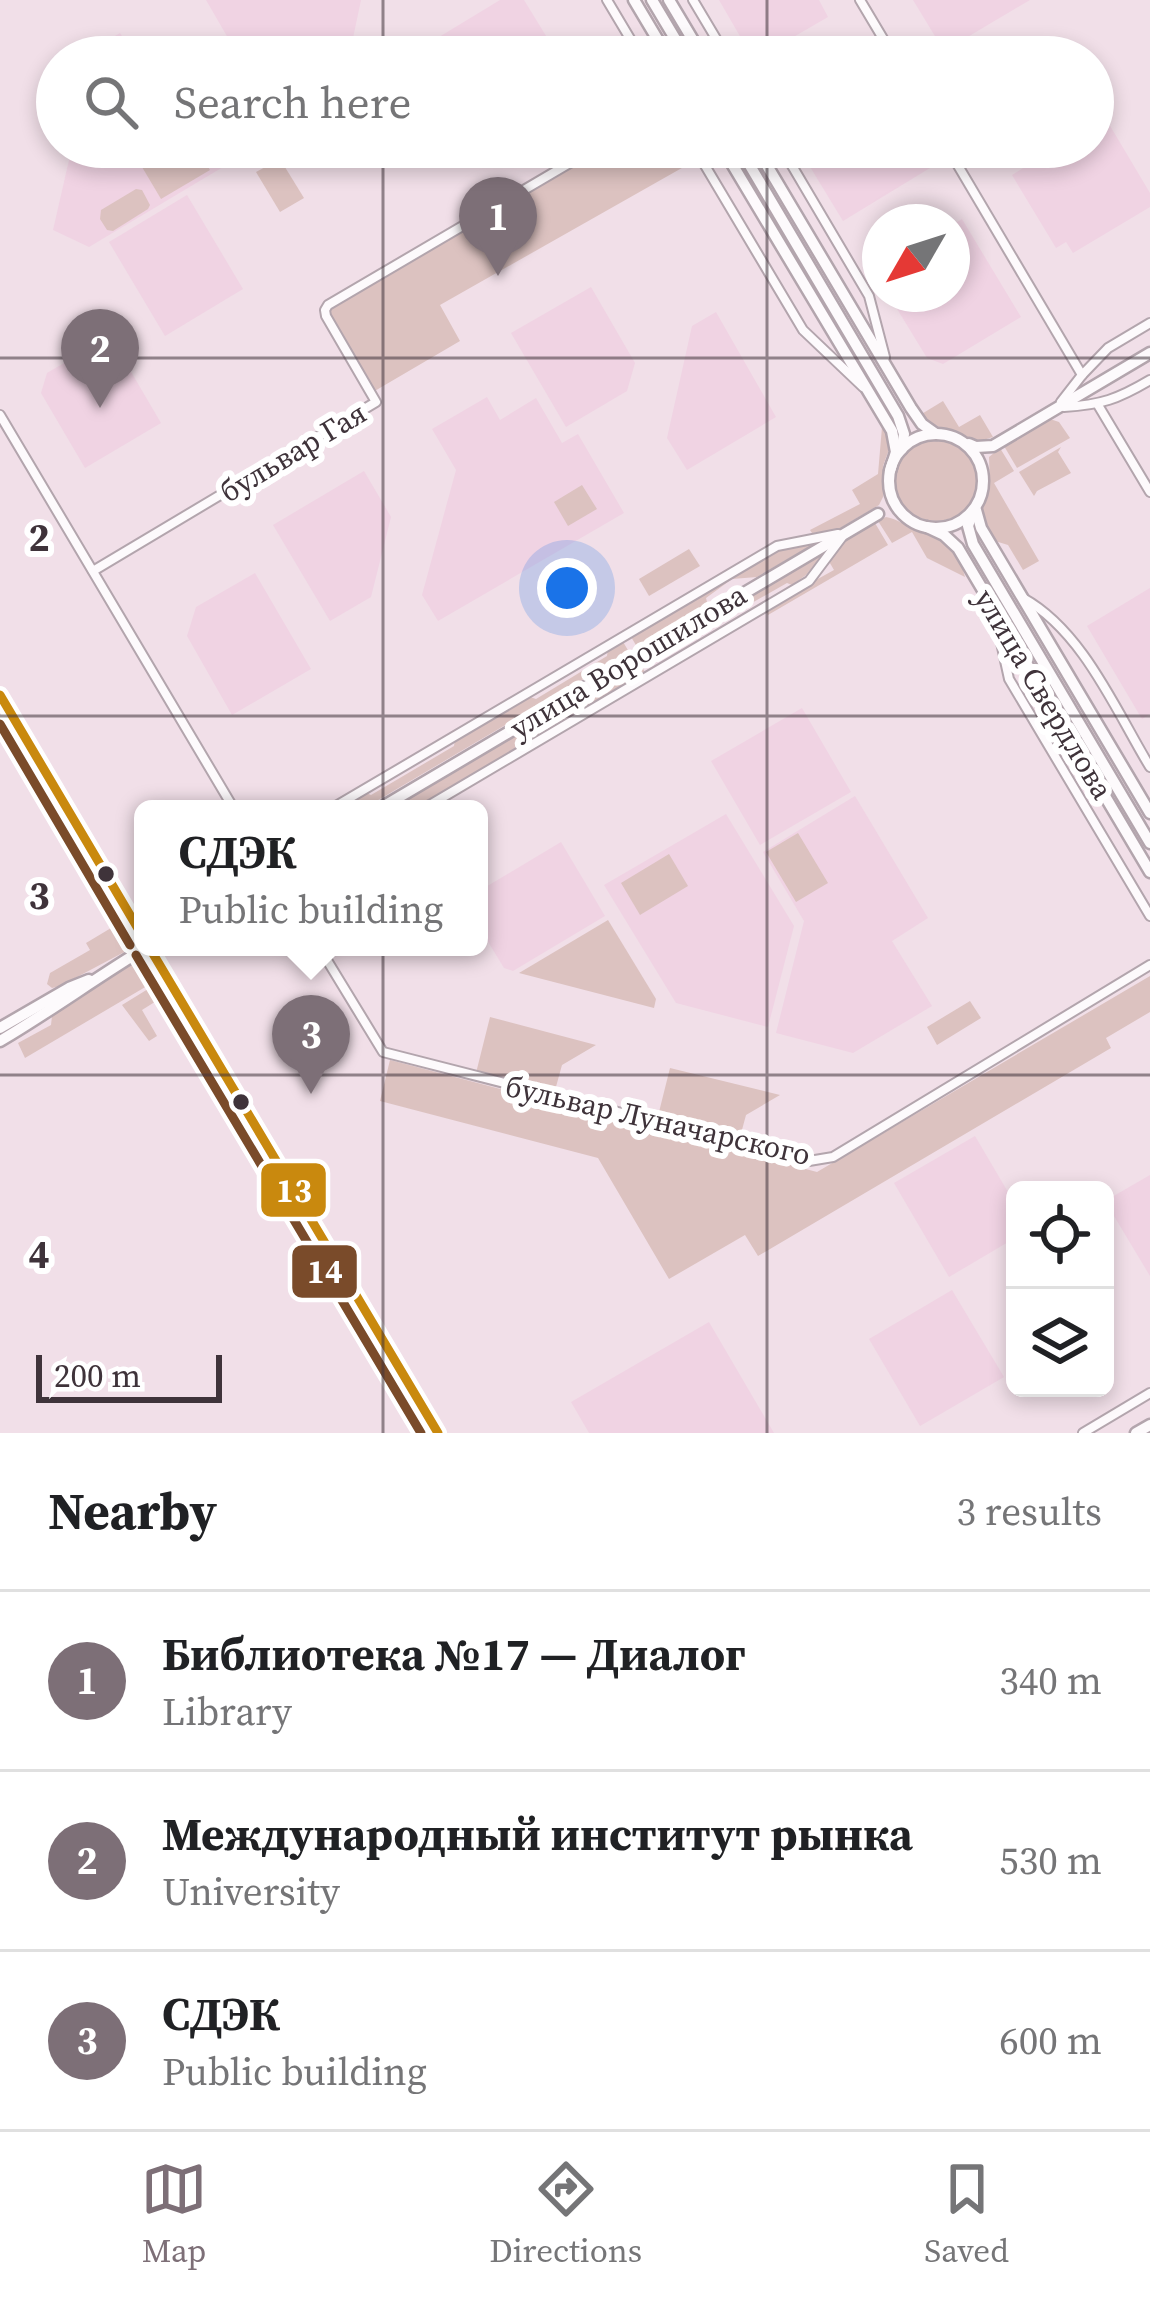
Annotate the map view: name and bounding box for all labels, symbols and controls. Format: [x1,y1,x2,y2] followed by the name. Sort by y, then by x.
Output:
[36,36,1114,168] search box
[78,69,144,135] icon: search
[174,71,411,133] text: Search here
[459,177,537,276] pin: 1
[862,204,970,312] north arrow
[61,309,139,408] pin: 2
[212,392,374,512] street label: бульвар Гая
[28,511,50,564] text: 2
[537,558,597,618] your location
[502,574,755,748] street label: улица Ворошилова
[965,581,1123,807] street label: улица Свердлова
[134,800,488,956] popup
[179,821,297,883] text: СДЭК
[95,863,117,885] unlabelled marker
[28,869,50,922] text: 3
[179,883,443,936] text: Public building
[272,995,350,1094] pin: 3
[502,1065,814,1175] street label: бульвар Луначарского
[230,1091,252,1113] unlabelled marker
[259,1161,328,1219] line badge: 13
[276,1168,312,1213] text: 13
[1006,1181,1114,1397] map controls
[1006,1181,1114,1289] button: locate
[28,1228,50,1281] text: 4
[290,1243,359,1300] line badge: 14
[307,1249,343,1294] text: 14
[1006,1289,1114,1397] button: layers
[36,1349,222,1402] scale bar
[54,1353,141,1398] text: 200 m
[48,1476,217,1546] text: Nearby
[957,1485,1102,1538] text: 3 results
[162,1623,746,1685] text: Библиотека №17 — Диалог
[76,1654,98,1707] text: 1
[999,1654,1102,1707] text: 340 m
[162,1685,292,1738] text: Library
[162,1803,913,1865] text: Международный институт рынка
[76,1834,98,1887] text: 2
[999,1834,1102,1887] text: 530 m
[162,1865,340,1918] text: University
[162,1983,280,2045] text: СДЭК
[76,2014,98,2067] text: 3
[999,2014,1102,2067] text: 600 m
[162,2045,427,2098] text: Public building
[141,2156,207,2273] tab: Map
[489,2156,642,2273] tab: Directions
[924,2156,1009,2273] tab: Saved

